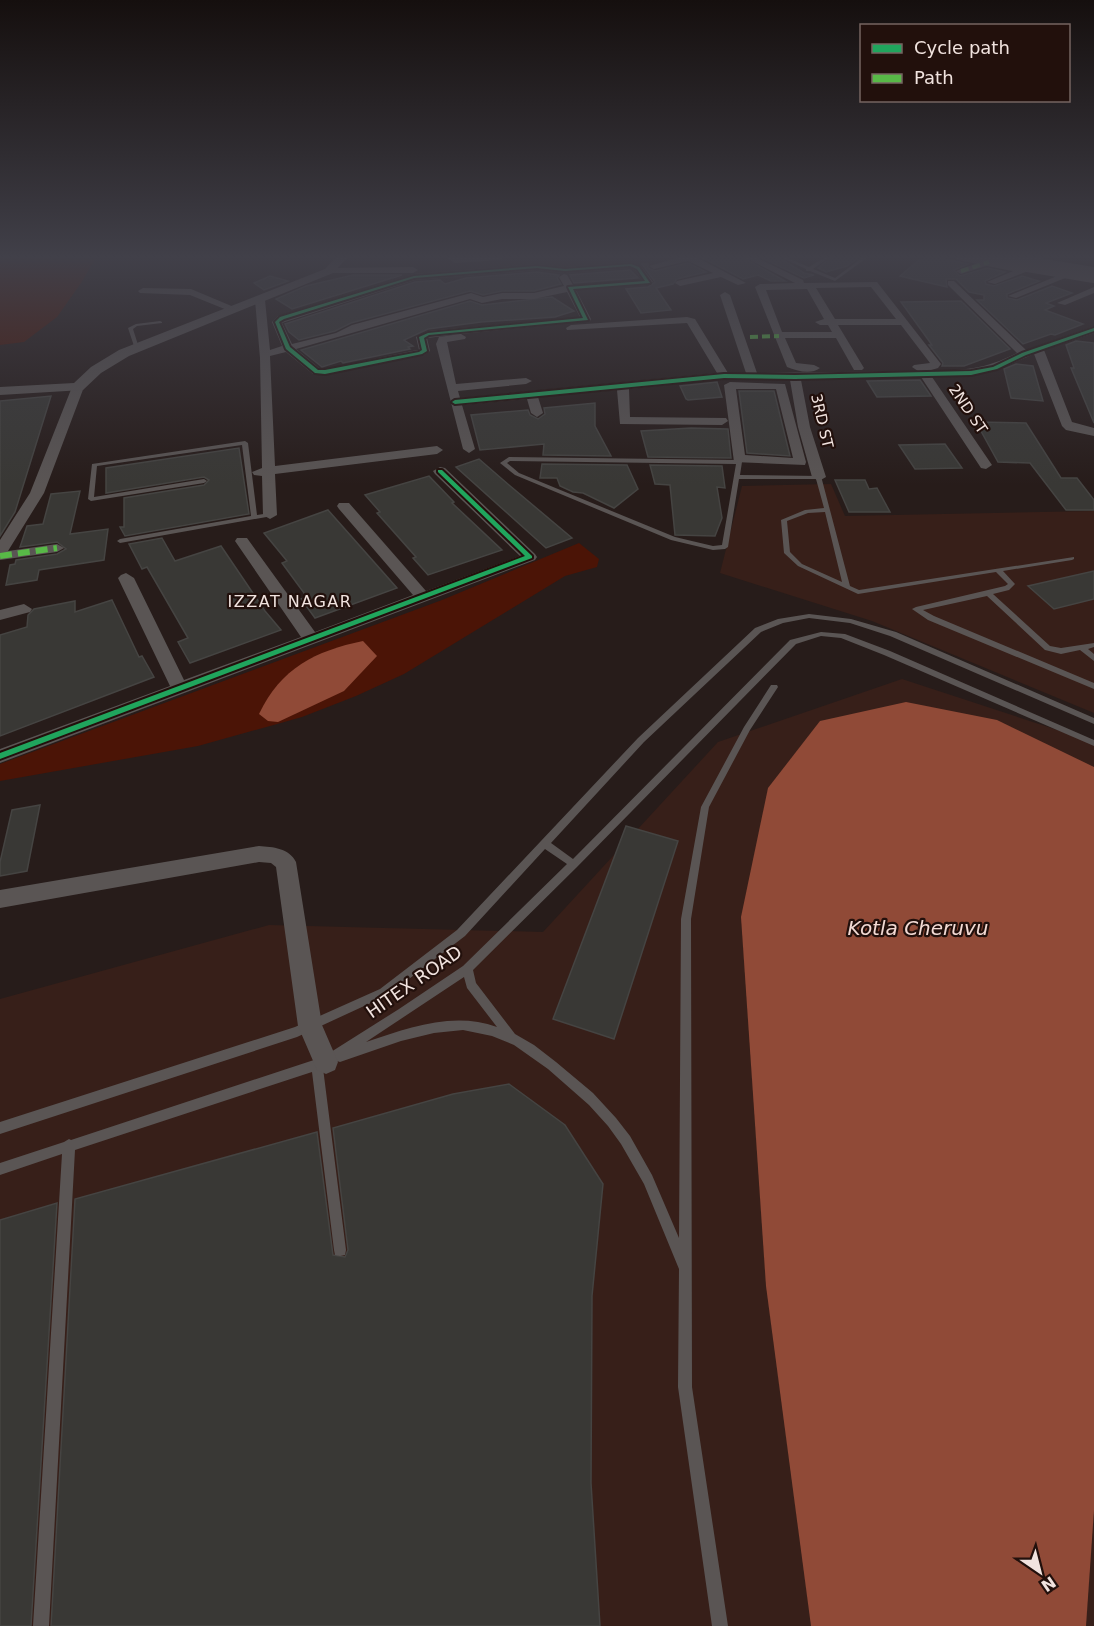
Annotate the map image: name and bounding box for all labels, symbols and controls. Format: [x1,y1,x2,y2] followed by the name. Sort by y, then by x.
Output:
[860,24,1070,102] legend
[914,37,1010,58] text: Cycle path
[914,67,954,88] text: Path
[945,381,992,438] street label: 2ND ST
[807,392,837,451] street label: 3RD ST
[228,592,352,611] district label: IZZAT NAGAR
[847,916,989,940] water label: Kotla Cheruvu
[362,941,466,1022] street label: HITEX ROAD
[1010,1542,1070,1602] north arrow
[1037,1572,1059,1595] text: N

